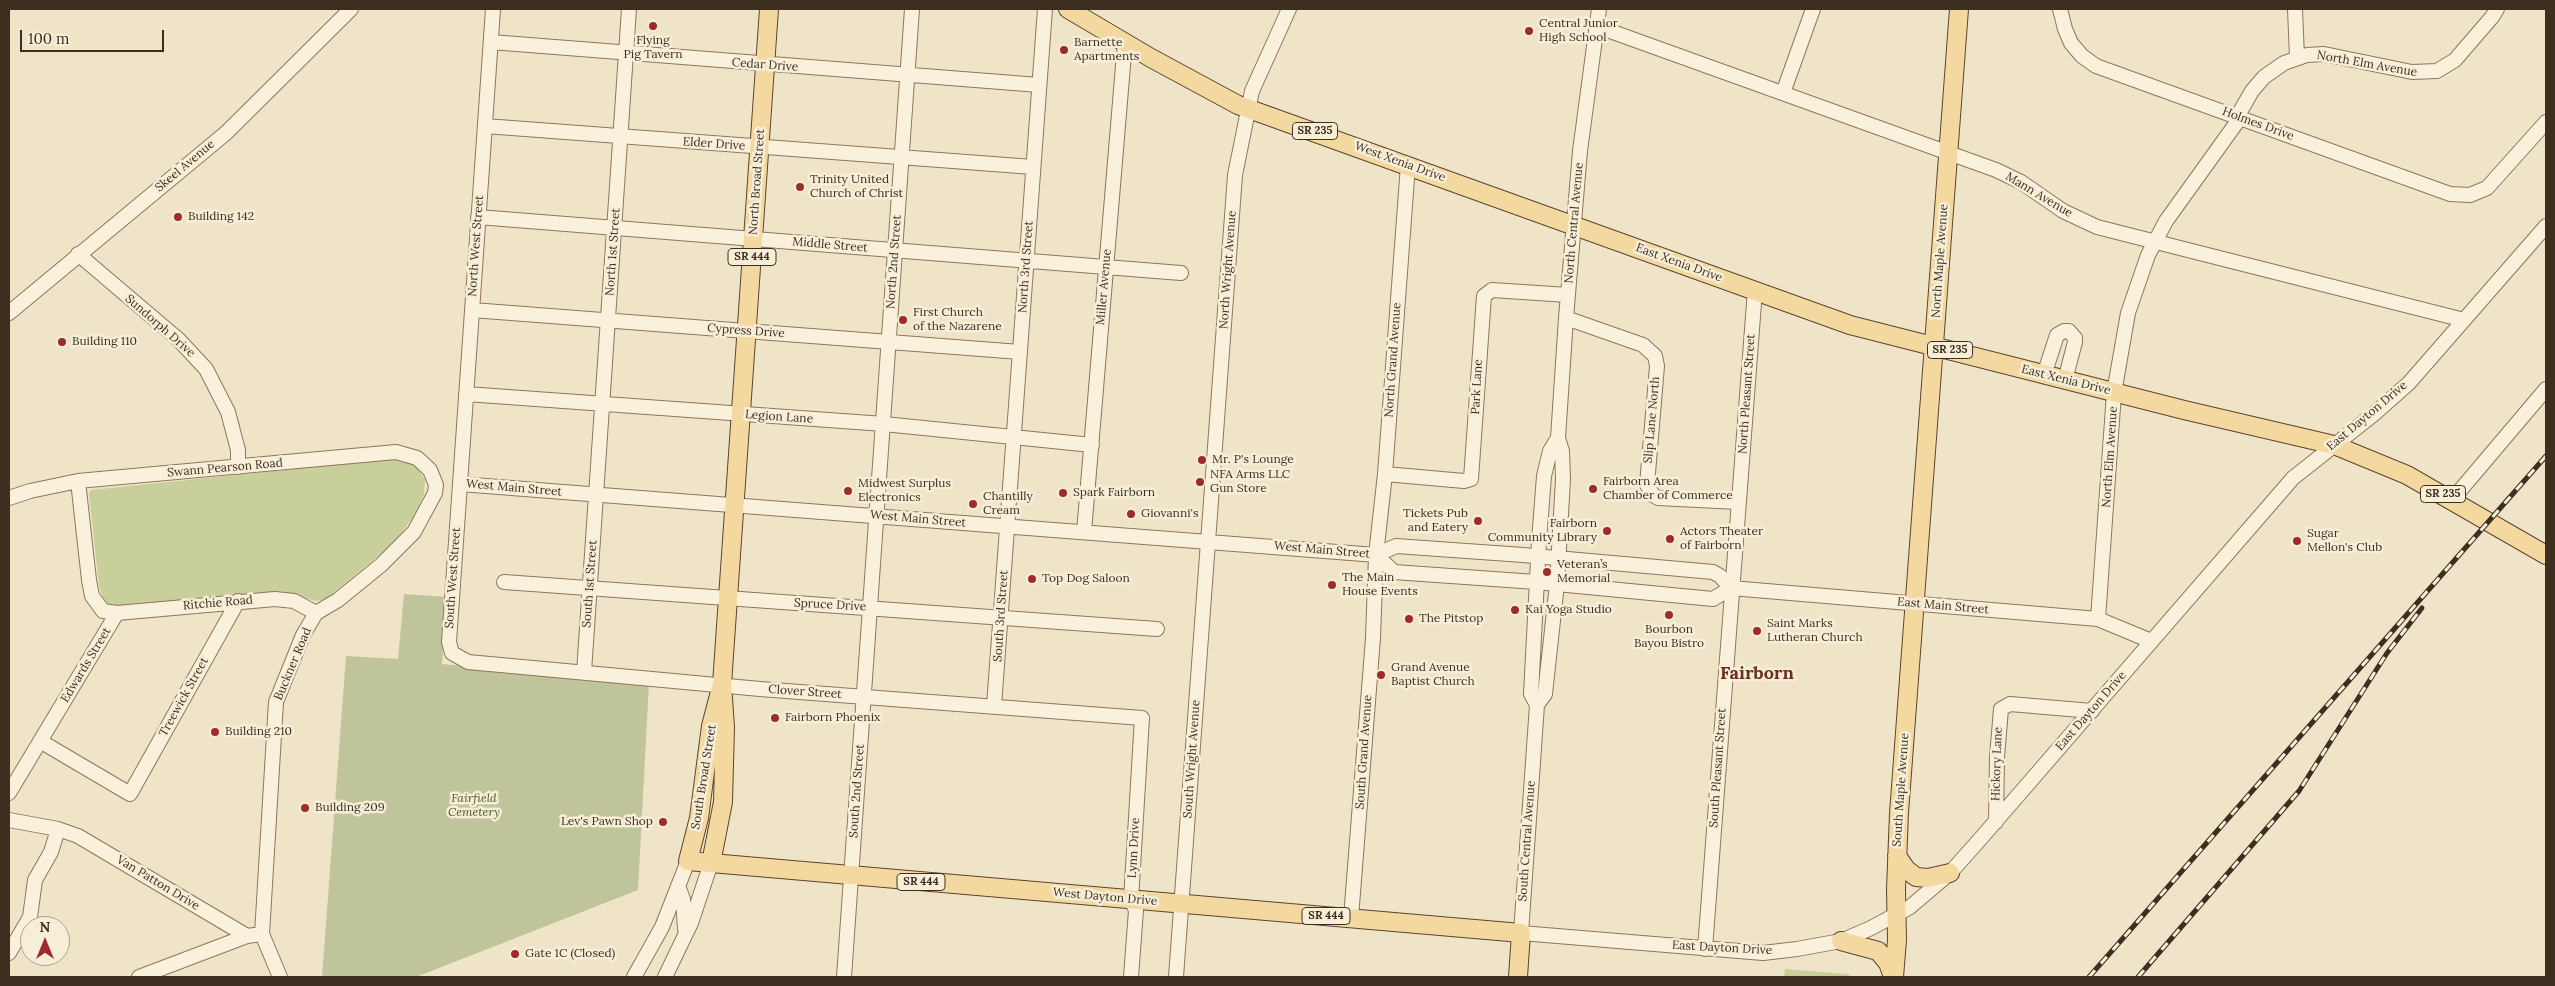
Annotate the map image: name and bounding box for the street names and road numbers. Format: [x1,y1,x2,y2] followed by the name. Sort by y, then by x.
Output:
[2316,48,2418,80] street label: North Elm Avenue
[731,55,799,75] street label: Cedar Drive
[2220,104,2296,144] street label: Holmes Drive
[1292,122,1338,140] road number: SR 235
[746,128,768,236] street label: North Broad Street
[682,135,746,153] street label: Elder Drive
[152,137,218,195] street label: Skeel Avenue
[1353,139,1447,185] street label: West Xenia Drive
[1562,162,1586,284] street label: North Central Avenue
[2003,169,2075,221] street label: Mann Avenue
[465,195,487,297] street label: North West Street
[1929,203,1951,319] street label: North Maple Avenue
[603,208,623,296] street label: North 1st Street
[1217,210,1239,330] street label: North Wright Avenue
[884,214,904,310] street label: North 2nd Street
[1016,220,1036,314] street label: North 3rd Street
[792,235,868,255] street label: Middle Street
[1634,241,1724,285] street label: East Xenia Drive
[728,248,776,266] road number: SR 444
[1093,248,1115,326] street label: Miller Avenue
[122,292,198,360] street label: Sundorph Drive
[1382,302,1404,418] street label: North Grand Avenue
[707,321,785,341] street label: Cypress Drive
[1736,334,1758,454] street label: North Pleasant Street
[1928,342,1972,358] road number: SR 235
[1468,359,1486,415] street label: Park Lane
[2020,362,2112,398] street label: East Xenia Drive
[1641,376,1663,464] street label: Slip Lane North
[2324,378,2410,454] street label: East Dayton Drive
[2099,406,2121,508] street label: North Elm Avenue
[744,407,814,427] street label: Legion Lane
[167,456,283,480] street label: Swann Pearson Road
[465,477,563,499] street label: West Main Street
[2420,486,2466,502] road number: SR 235
[869,508,967,530] street label: West Main Street
[442,527,464,629] street label: South West Street
[1273,539,1371,561] street label: West Main Street
[580,540,600,628] street label: South 1st Street
[991,570,1011,662] street label: South 3rd Street
[182,593,254,613] street label: Ritchie Road
[1897,595,1989,617] street label: East Main Street
[794,596,866,614] street label: Spruce Drive
[58,625,114,705] street label: Edwards Street
[271,626,315,702] street label: Buckner Road
[156,655,212,739] street label: Treewick Street
[2053,668,2129,754] street label: East Dayton Drive
[768,682,842,702] street label: Clover Street
[1353,694,1375,810] street label: South Grand Avenue
[1181,699,1203,819] street label: South Wright Avenue
[1707,708,1729,828] street label: South Pleasant Street
[689,724,719,830] street label: South Broad Street
[1989,727,2005,801] street label: Hickory Lane
[1890,733,1912,847] street label: South Maple Avenue
[847,744,867,838] street label: South 2nd Street
[1516,780,1538,902] street label: South Central Avenue
[1125,817,1143,879] street label: Lynn Drive
[114,853,202,913] street label: Van Patton Drive
[897,874,945,890] road number: SR 444
[1052,885,1158,909] street label: West Dayton Drive
[1302,908,1350,924] road number: SR 444
[1671,938,1773,958] street label: East Dayton Drive

